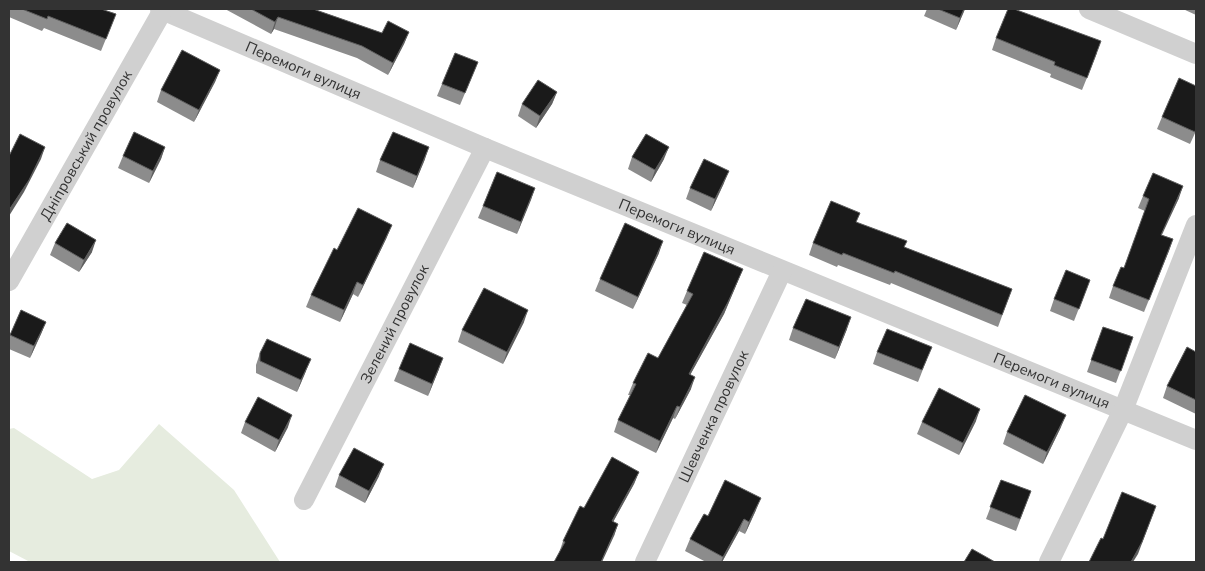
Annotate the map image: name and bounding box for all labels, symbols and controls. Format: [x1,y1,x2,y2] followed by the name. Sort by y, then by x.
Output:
[242,37,364,104] street label: Перемоги вулиця
[35,67,137,224] street label: Дніпровський провулок
[616,194,738,260] street label: Перемоги вулиця
[356,261,434,387] street label: Зелений провулок
[674,347,753,486] street label: Шевченка провулок
[990,348,1113,414] street label: Перемоги вулиця

